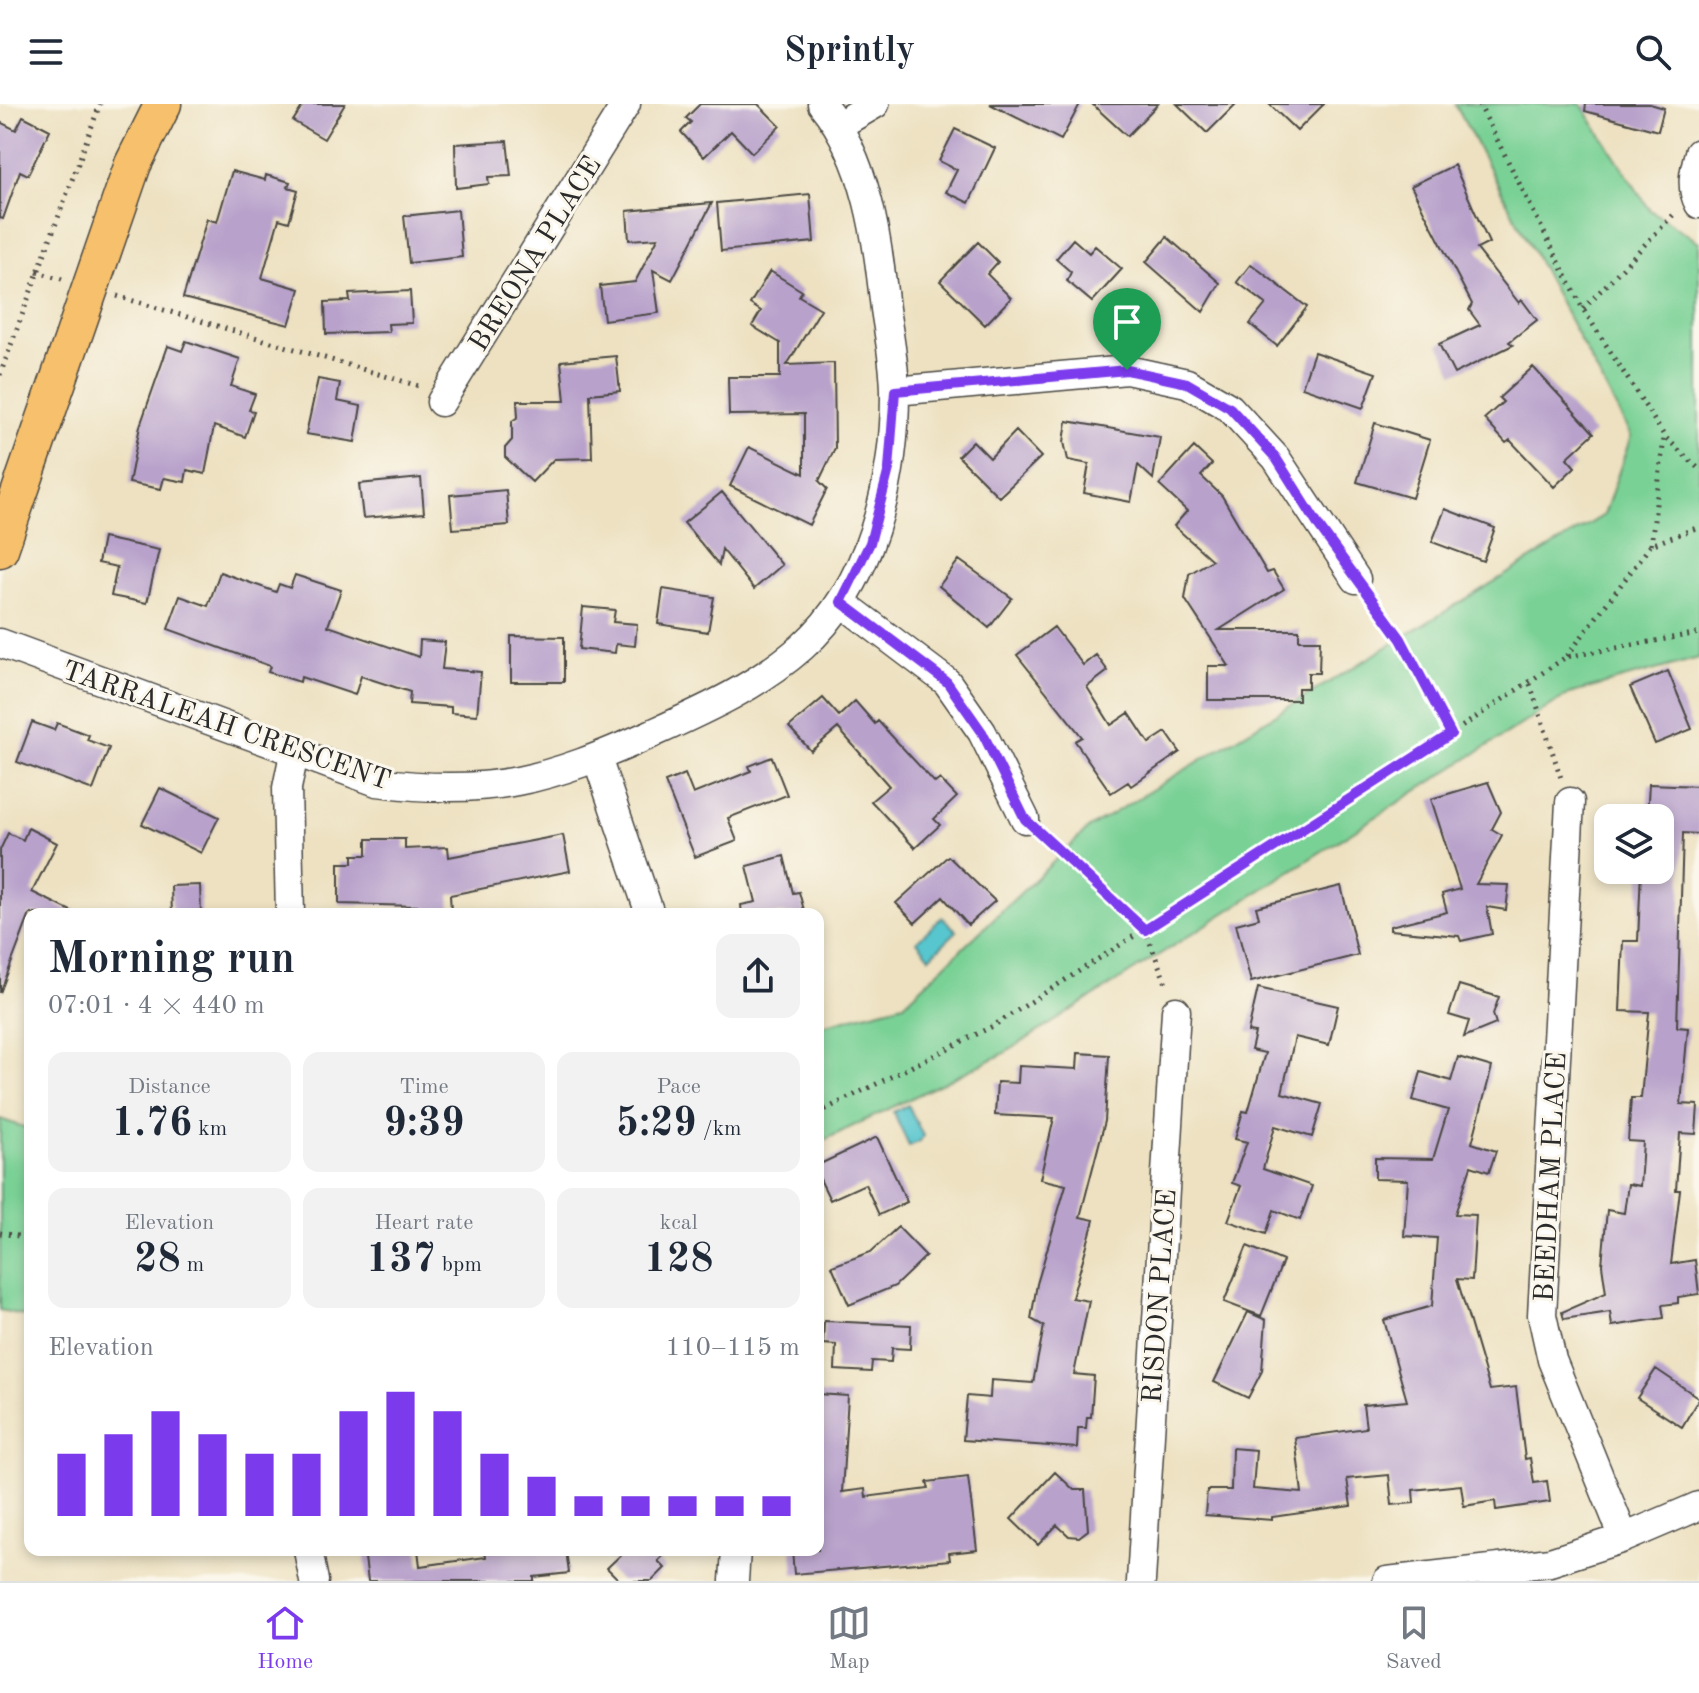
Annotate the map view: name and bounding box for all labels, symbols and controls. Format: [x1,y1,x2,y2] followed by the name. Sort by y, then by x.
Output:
[24,30,68,74] icon: menu
[1631,30,1675,74] icon: search
[784,34,915,70] text: Sprintly
[465,152,608,357] street label: BREONA PLACE
[1093,288,1161,370] pin
[1105,300,1149,344] icon: arrive
[58,657,394,796] street label: TARRALEAH CRESCENT
[1594,804,1674,884] map controls
[1594,804,1674,884] button: layers
[716,934,800,1018] button: share
[48,938,295,982] text: Morning run
[48,993,265,1019] text: 07:01 · 4 × 440 m
[1531,1051,1573,1303] street label: BEEDHAM PLACE
[128,1076,211,1098] text: Distance
[399,1076,449,1098] text: Time
[656,1076,701,1098] text: Pace
[111,1105,192,1145] text: 1.76
[384,1105,464,1145] text: 9:39
[616,1105,697,1145] text: 5:29
[192,1118,227,1140] text: km
[697,1118,742,1140] text: /km
[1140,1188,1182,1405] street label: RISDON PLACE
[125,1212,214,1234] text: Elevation
[375,1212,473,1234] text: Heart rate
[660,1212,698,1234] text: kcal
[134,1241,181,1281] text: 28
[366,1241,436,1281] text: 137
[644,1241,713,1281] text: 128
[181,1254,204,1276] text: m
[436,1254,482,1276] text: bpm
[48,1335,154,1361] text: Elevation
[665,1335,800,1361] text: 110–115 m
[257,1601,313,1676] tab: Home
[827,1601,871,1676] tab: Map
[1386,1601,1442,1676] tab: Saved

